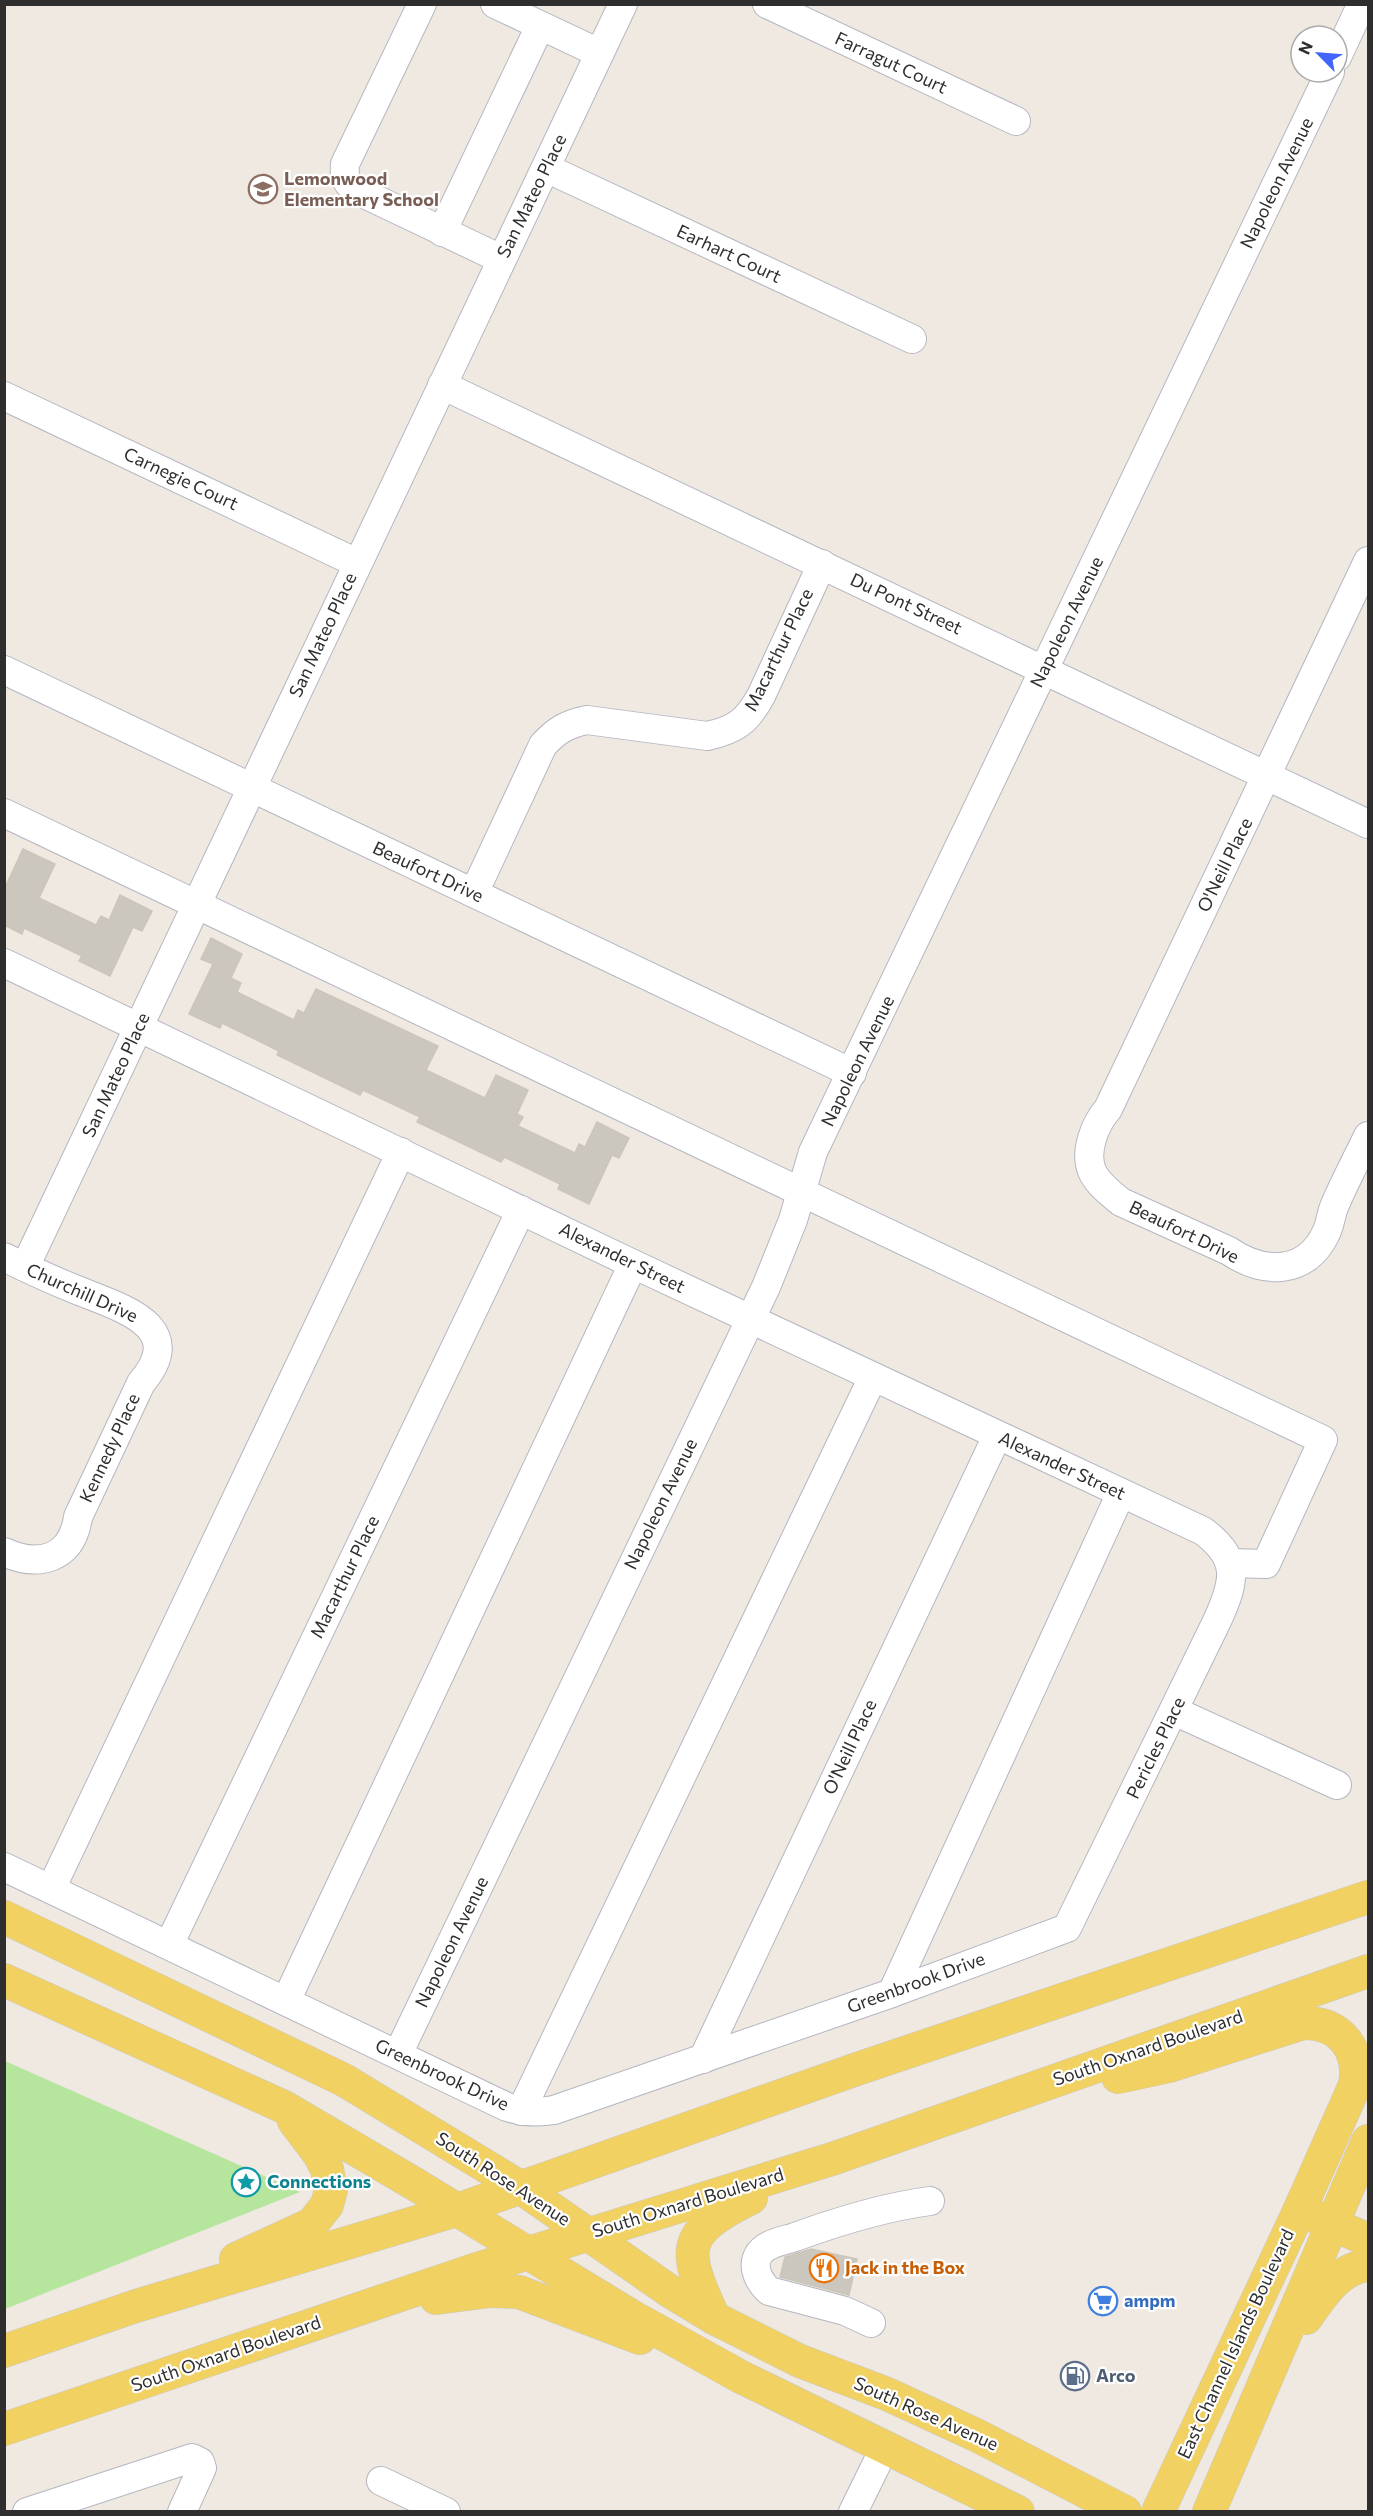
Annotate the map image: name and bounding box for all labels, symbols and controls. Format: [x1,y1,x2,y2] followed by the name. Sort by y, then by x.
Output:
[1289,24,1349,84] north arrow
[832,26,951,98] street label: Farragut Court
[1294,38,1316,57] text: N
[1235,113,1317,252] street label: Napoleon Avenue
[492,130,571,261] street label: San Mateo Place
[284,167,439,210] place label: Lemonwood Elementary School
[247,173,279,205] school or university icon: Lemonwood Elementary School
[674,219,785,287] street label: Earhart Court
[121,442,242,514] street label: Carnegie Court
[1025,552,1107,691] street label: Napoleon Avenue
[847,568,966,639] street label: Du Pont Street
[284,569,361,700] street label: San Mateo Place
[739,584,817,715] street label: Macarthur Place
[1192,814,1256,915] street label: O'Neill Place
[370,836,487,906] street label: Beaufort Drive
[816,991,898,1130] street label: Napoleon Avenue
[77,1009,154,1140] street label: San Mateo Place
[1126,1195,1243,1267] street label: Beaufort Drive
[556,1217,689,1297] street label: Alexander Street
[23,1258,141,1326] street label: Churchill Drive
[74,1389,144,1506] street label: Kennedy Place
[996,1426,1129,1504] street label: Alexander Street
[619,1434,701,1573] street label: Napoleon Avenue
[305,1511,383,1642] street label: Macarthur Place
[1121,1693,1189,1802] street label: Pericles Place
[818,1696,881,1798] street label: O'Neill Place
[410,1872,492,2011] street label: Napoleon Avenue
[844,1947,988,2017] street label: Greenbrook Drive
[1050,2004,1245,2090] street label: South Oxnard Boulevard
[372,2033,513,2115] street label: Greenbrook Drive
[432,2127,575,2230] street label: South Rose Avenue
[589,2162,786,2242] street label: South Oxnard Boulevard
[230,2166,262,2198] place icon: Connections
[267,2170,371,2192] place label: Connections
[1172,2225,1298,2462] street label: East Channel Islands Boulevard
[808,2252,840,2284] restaurant icon: Jack in the Box
[845,2256,965,2278] place label: Jack in the Box
[1087,2285,1119,2317] supermarket icon: ampm
[1124,2289,1176,2311] place label: ampm
[128,2310,323,2396] street label: South Oxnard Boulevard
[1059,2360,1091,2392] fuel station icon: Arco
[1096,2364,1136,2386] place label: Arco
[851,2371,1002,2455] street label: South Rose Avenue

